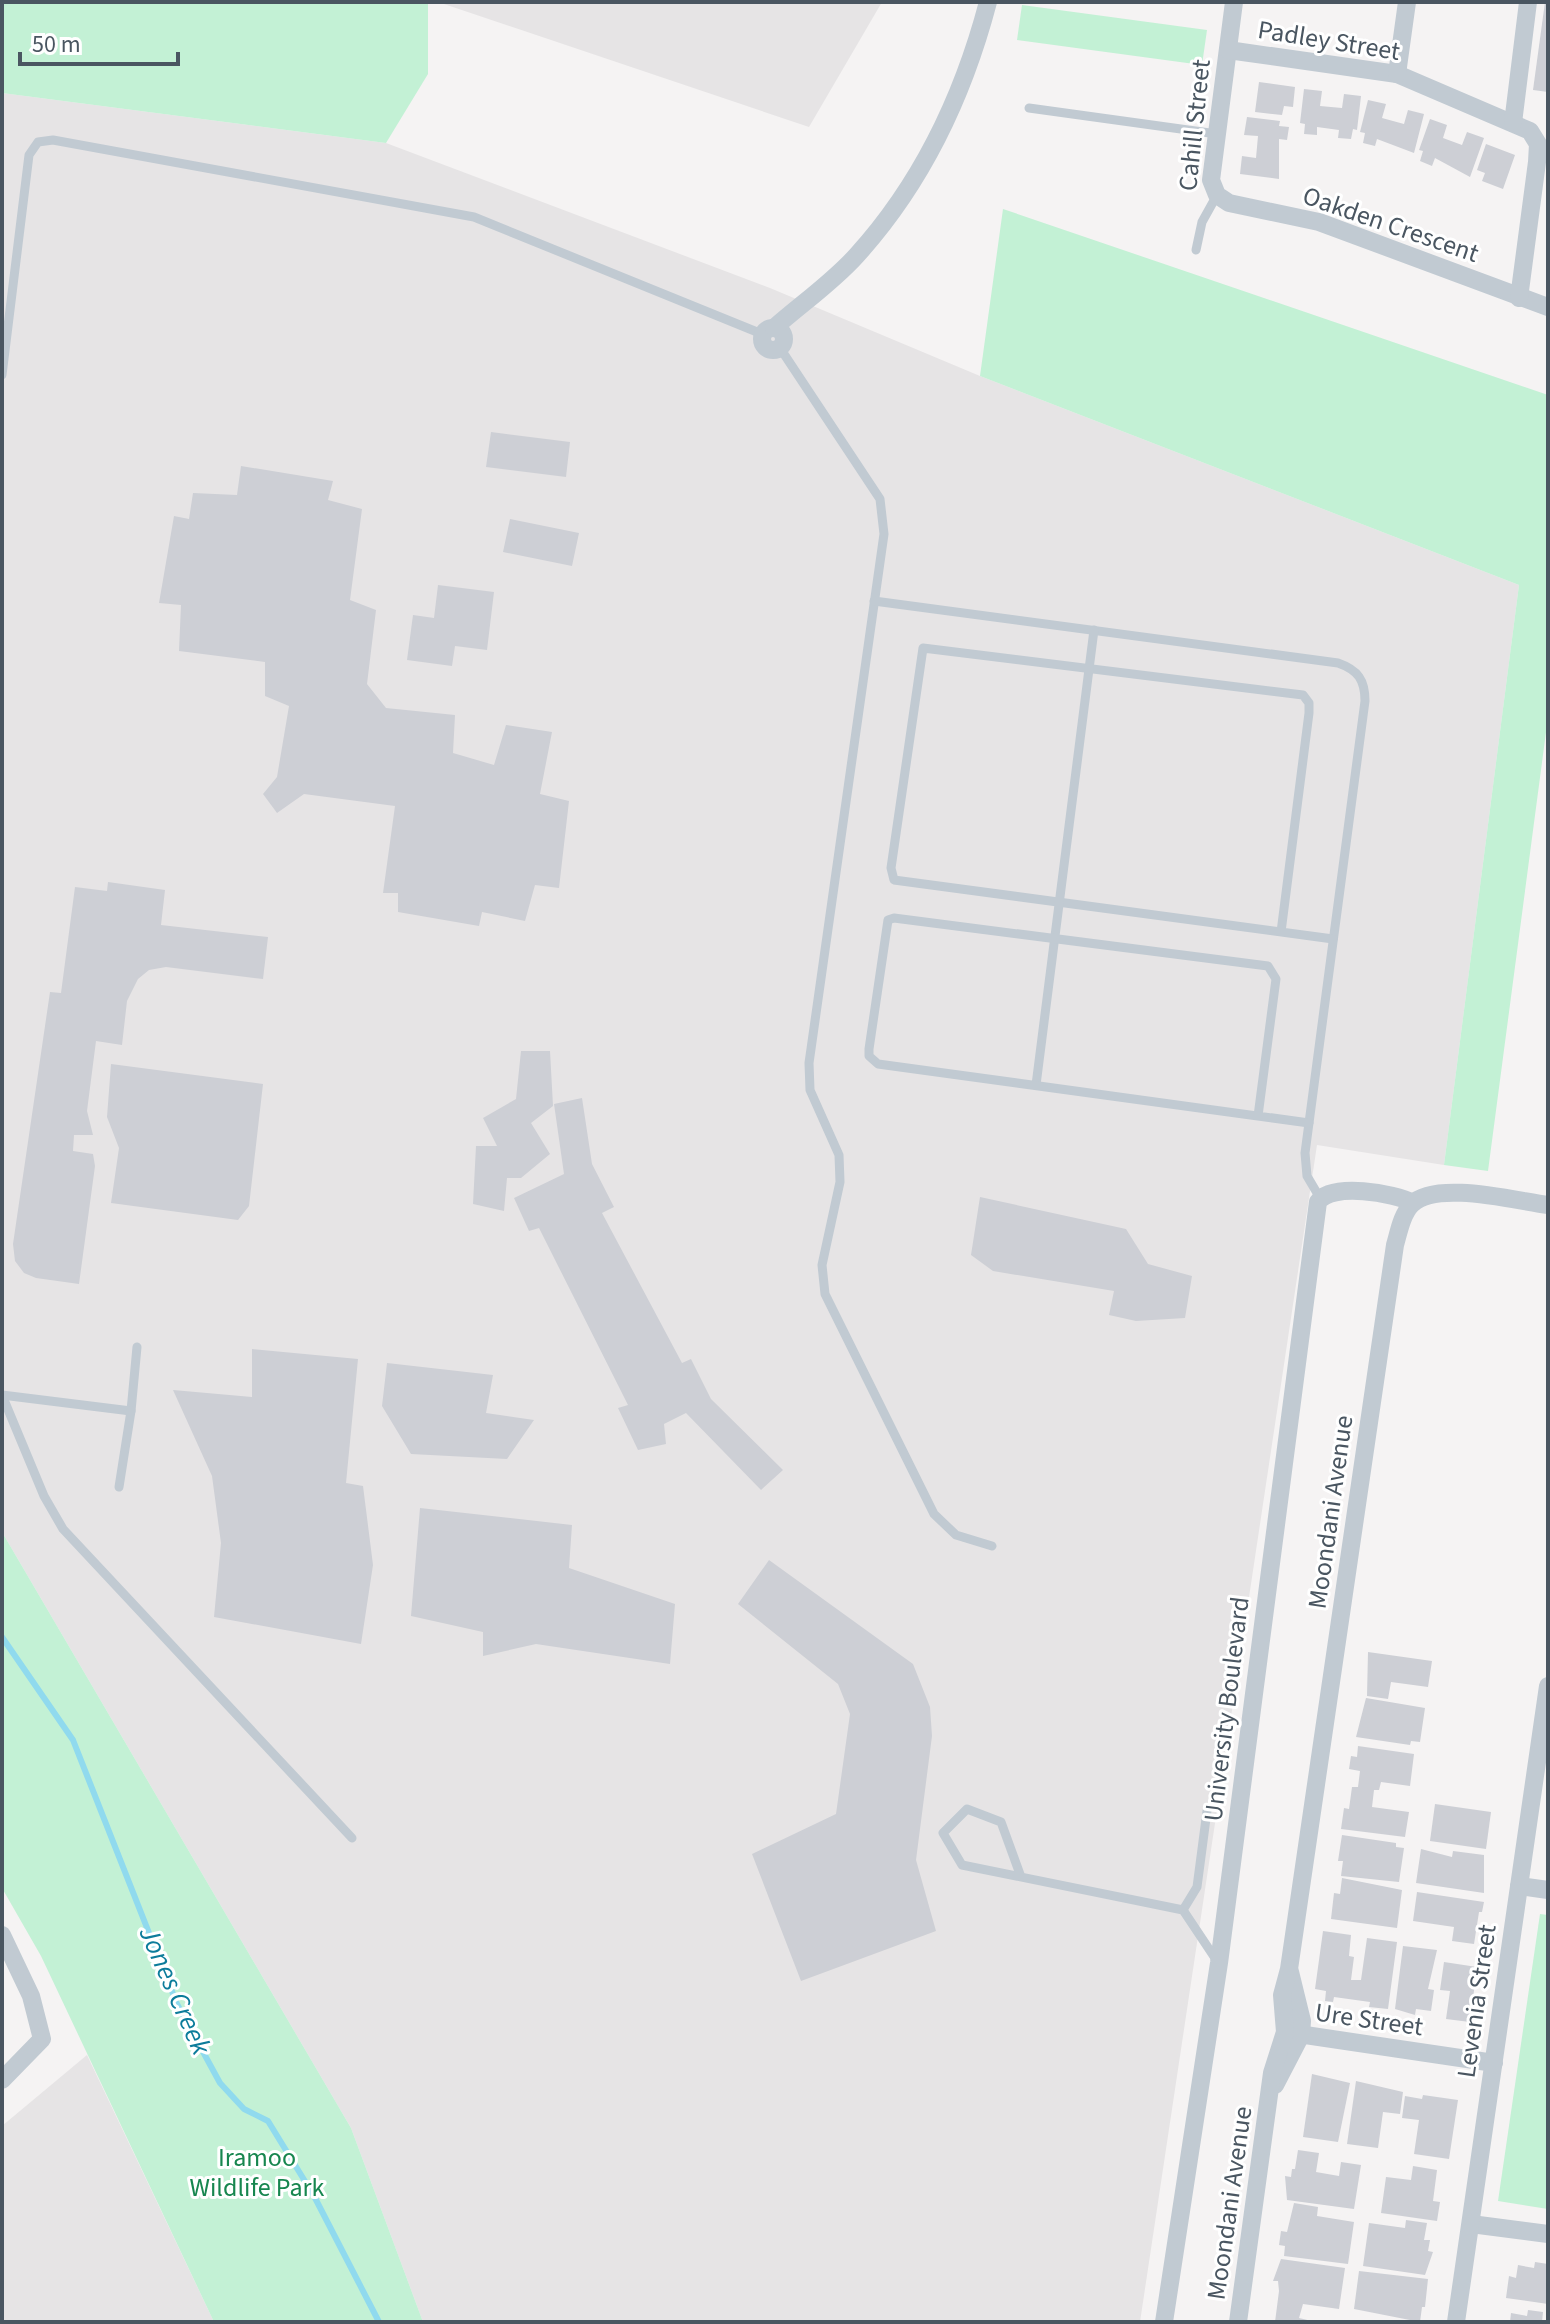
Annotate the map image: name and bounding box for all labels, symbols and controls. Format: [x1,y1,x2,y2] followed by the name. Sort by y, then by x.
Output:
[1255,11,1403,70] street label: Padley Street
[20,16,178,66] scale bar
[32,27,81,62] text: 50 m
[1169,57,1220,193] street label: Cahill Street
[1298,177,1484,272] street label: Oakden Crescent
[1299,1413,1362,1611] street label: Moondani Avenue
[1194,1595,1259,1823] street label: University Boulevard
[129,1919,222,2062] water label: Jones Creek
[1447,1922,1506,2080] street label: Levenia Street
[1312,1994,1426,2045] street label: Ure Street
[1198,2104,1261,2302] street label: Moondani Avenue
[190,2139,325,2206] park label: Iramoo Wildlife Park

